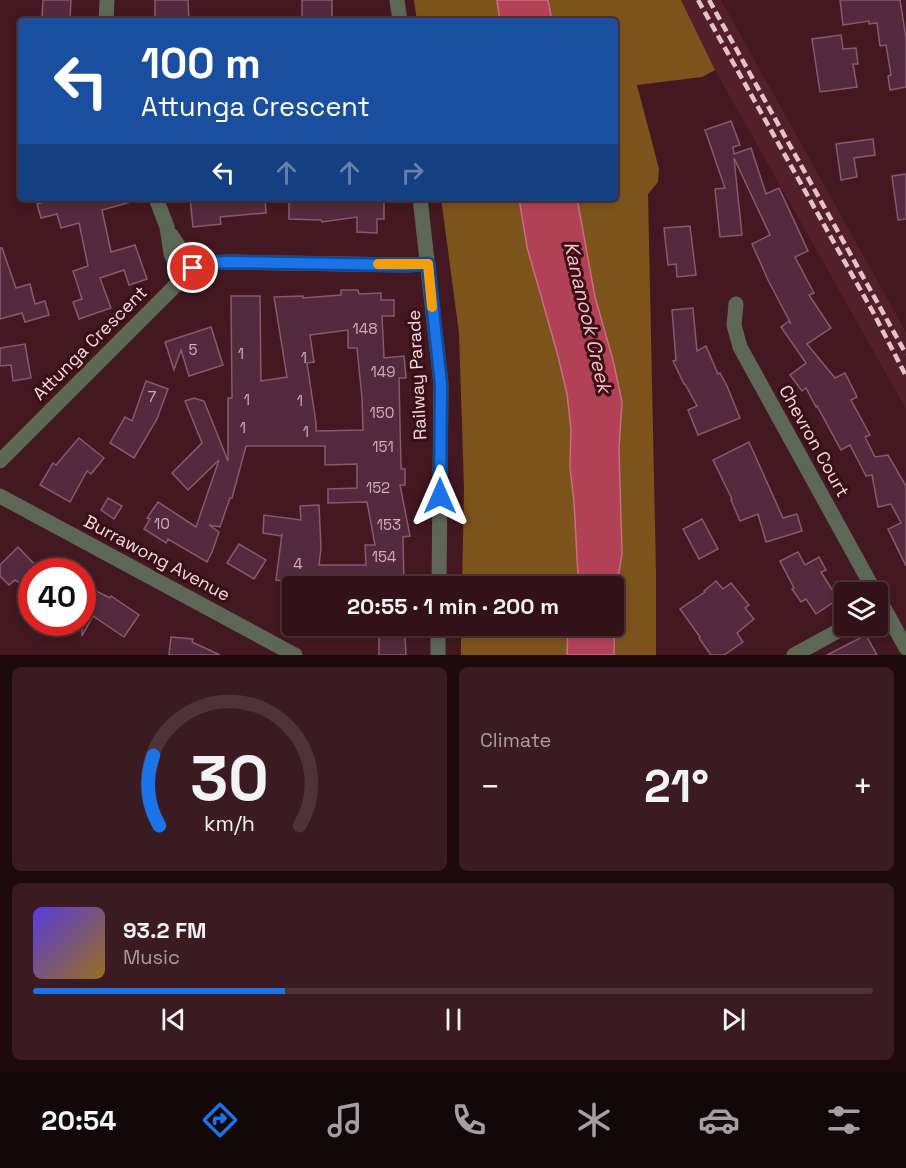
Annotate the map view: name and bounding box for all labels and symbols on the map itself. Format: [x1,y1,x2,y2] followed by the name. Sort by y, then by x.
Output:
[558,239,619,398] water label: Kananook Creek
[167,242,218,293] pin
[28,281,152,405] street label: Attunga Crescent
[402,309,431,441] street label: Railway Parade
[353,319,378,338] house number: 148
[189,340,198,359] house number: 5
[238,344,244,363] house number: 1
[301,348,307,367] house number: 1
[371,362,395,381] house number: 149
[774,381,855,501] street label: Chevron Court
[148,387,156,406] house number: 7
[244,390,250,409] house number: 1
[297,391,303,410] house number: 1
[370,403,394,422] house number: 150
[240,418,246,437] house number: 1
[303,422,309,441] house number: 1
[372,437,394,456] house number: 151
[408,464,472,528] position arrow
[366,478,390,497] house number: 152
[80,509,234,606] street label: Burrawong Avenue
[154,514,170,533] house number: 10
[377,515,401,534] house number: 153
[372,547,396,566] house number: 154
[293,554,303,573] house number: 4
[18,558,96,636] speed limit sign: 40

